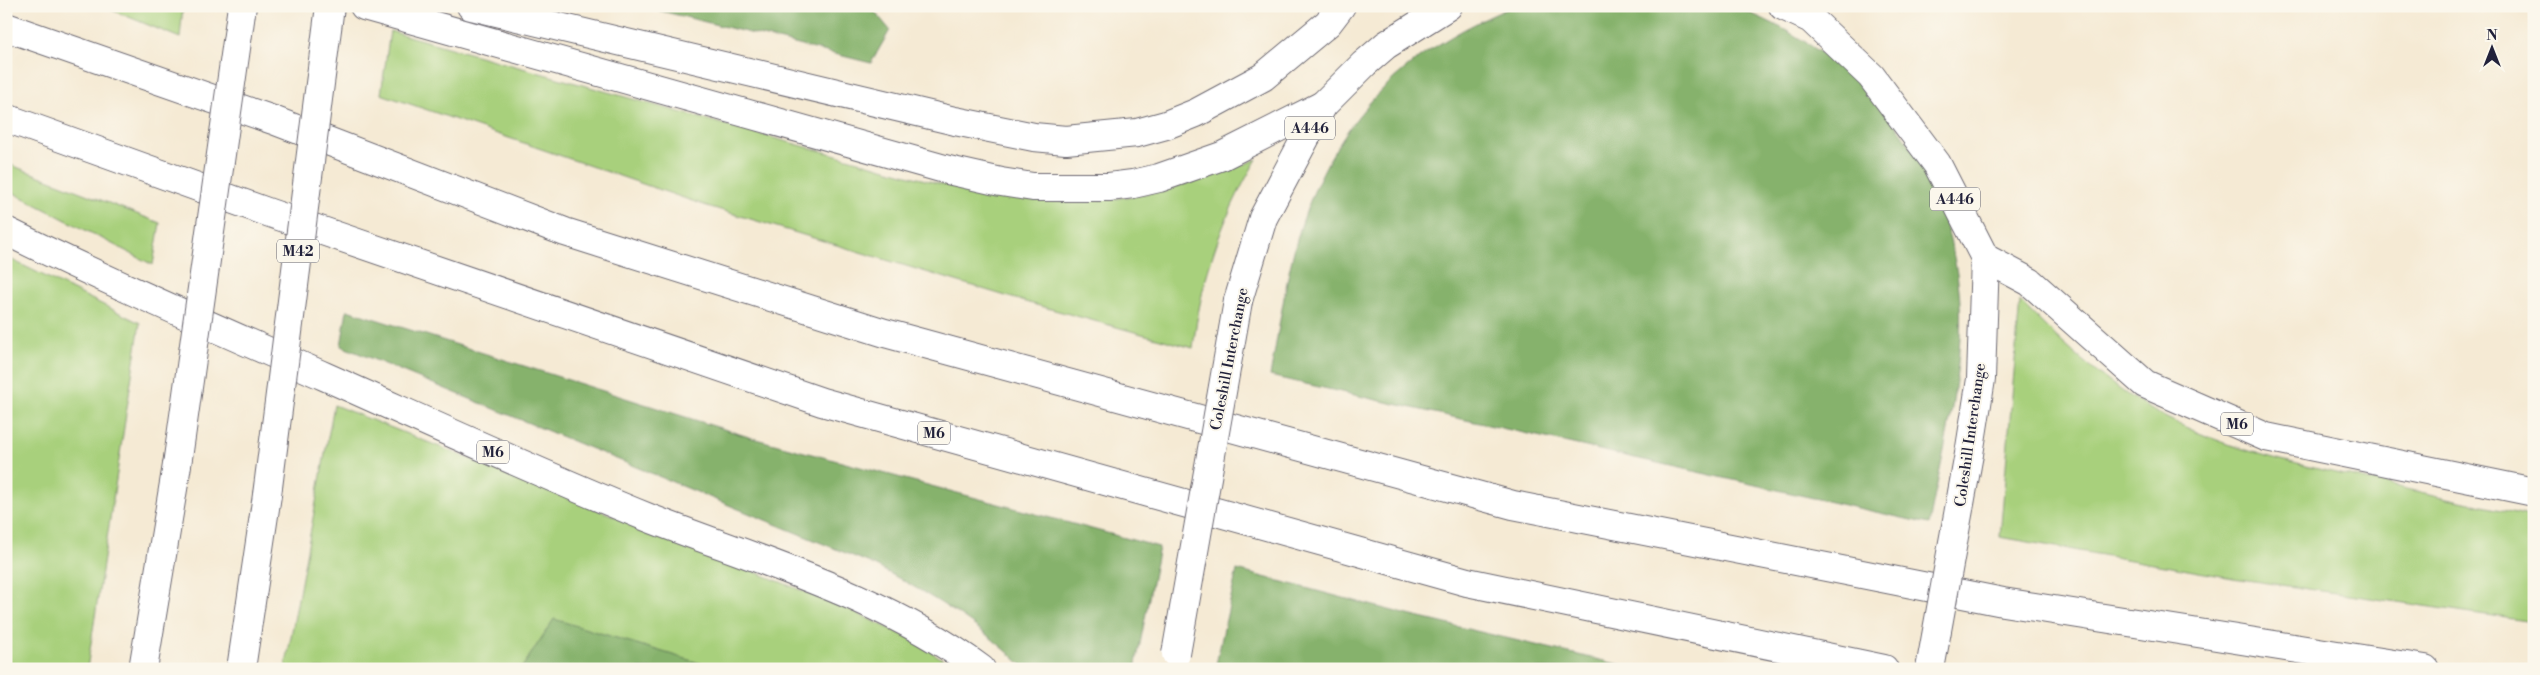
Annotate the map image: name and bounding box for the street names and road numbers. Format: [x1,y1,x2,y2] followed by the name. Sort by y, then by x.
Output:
[1285,116,1335,140] road number: A446
[1930,188,1980,210] road number: A446
[277,240,319,262] road number: M42
[1206,286,1253,432] street label: Coleshill Interchange
[1951,362,1990,508] street label: Coleshill Interchange
[2221,412,2253,436] road number: M6
[918,422,950,444] road number: M6
[477,441,509,464] road number: M6

